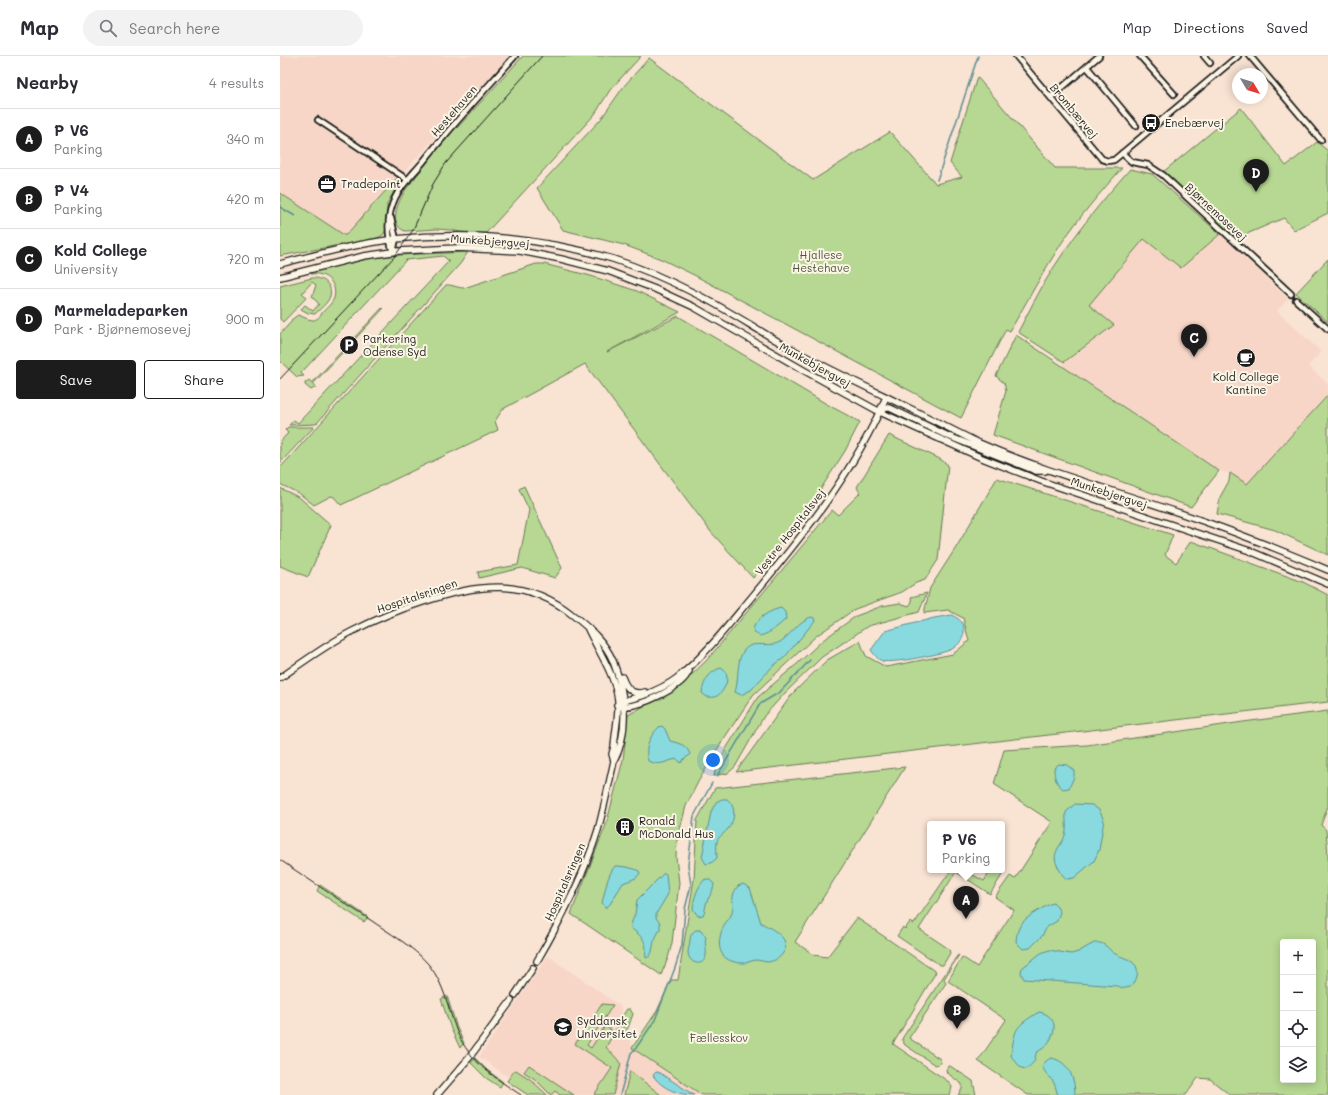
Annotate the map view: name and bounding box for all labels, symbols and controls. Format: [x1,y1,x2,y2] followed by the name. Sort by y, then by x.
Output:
[83,10,363,46] search box
[20,15,59,40] text: Map
[97,17,119,39] icon: search
[129,18,220,38] text: Search here
[1123,18,1151,37] text: Map
[1173,18,1244,37] text: Directions
[1266,18,1308,37] text: Saved
[1232,68,1268,104] north arrow
[16,71,78,93] text: Nearby
[209,74,264,91] text: 4 results
[1047,80,1102,141] street label: Brombærvej
[427,82,480,140] street label: Hestehaven
[1140,112,1162,134] bus stop icon: Enebærvej
[1165,115,1224,130] place label: Enebærvej
[54,120,89,140] text: P V6
[24,130,34,147] text: A
[226,130,264,147] text: 340 m
[54,140,102,157] text: Parking
[1243,159,1269,192] pin: D
[316,173,338,195] office icon: Tradepoint
[341,176,401,191] place label: Tradepoint
[1182,179,1250,244] street label: Bjørnemosevej
[54,180,89,200] text: P V4
[25,190,33,207] text: B
[227,190,264,207] text: 420 m
[54,200,102,217] text: Parking
[450,230,530,251] street label: Munkebjergvej
[54,240,147,260] text: Kold College
[792,247,850,275] park label: Hjallese Hestehave
[24,250,34,267] text: C
[227,250,264,267] text: 720 m
[54,260,118,277] text: University
[54,300,188,320] text: Marmeladeparken
[24,310,34,327] text: D
[226,310,264,327] text: 900 m
[54,320,191,337] text: Park · Bjørnemosevej
[1181,324,1207,357] pin: C
[363,331,426,359] place label: Parkering Odense Syd
[338,334,360,356] parking icon: Parkering Odense Syd
[777,339,854,390] street label: Munkebjergvej
[1235,347,1257,369] cafe icon: Kold College Kantine
[16,360,136,399] button: Save
[144,360,264,399] button: Share
[1213,369,1279,397] place label: Kold College Kantine
[1069,473,1149,512] street label: Munkebjergvej
[751,485,828,578] street label: Vestre Hospitalsvej
[375,575,459,616] street label: Hospitalsringen
[703,750,723,770] your location
[639,813,714,841] place label: Ronald McDonald Hus
[614,816,636,838] building icon: Ronald McDonald Hus
[927,821,1005,873] popup
[942,829,977,849] text: P V6
[541,840,588,923] street label: Hospitalsringen
[942,849,990,866] text: Parking
[953,886,979,919] pin: A
[1280,939,1316,1083] map controls
[1280,939,1316,975] button: +
[1280,975,1316,1011] button: −
[944,996,970,1029] pin: B
[1280,1011,1316,1047] button: locate
[577,1013,637,1041] place label: Syddansk Universitet
[552,1016,574,1038] school or university icon: Syddansk Universitet
[690,1030,748,1045] park label: Fællesskov
[1280,1047,1316,1083] button: layers

